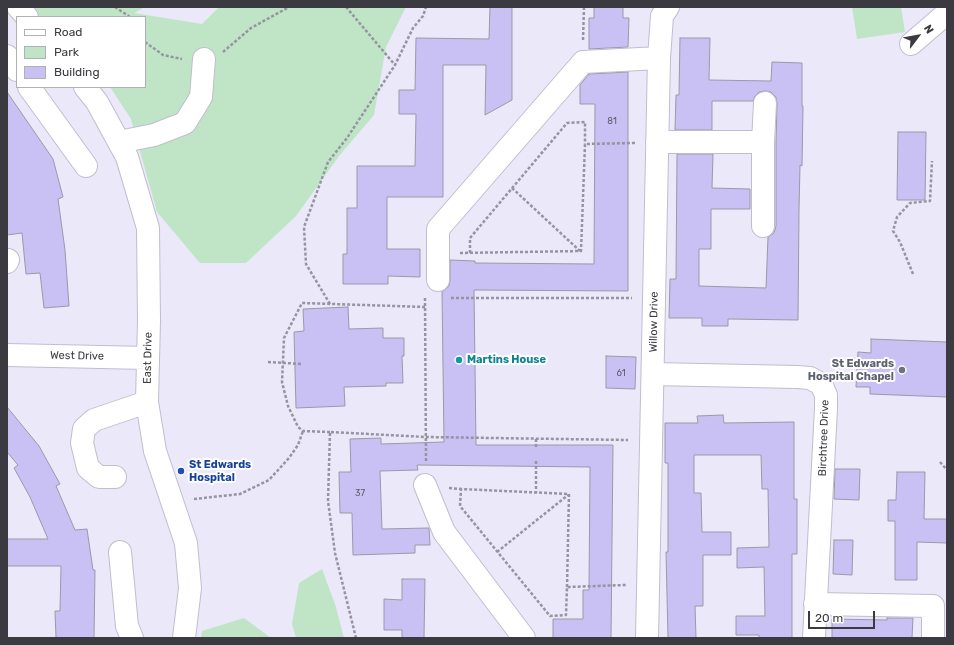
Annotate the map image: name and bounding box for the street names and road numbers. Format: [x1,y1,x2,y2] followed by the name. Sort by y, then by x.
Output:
[647,291,661,353] street label: Willow Drive
[141,332,155,384] street label: East Drive
[50,349,104,363] street label: West Drive
[816,399,832,477] street label: Birchtree Drive

